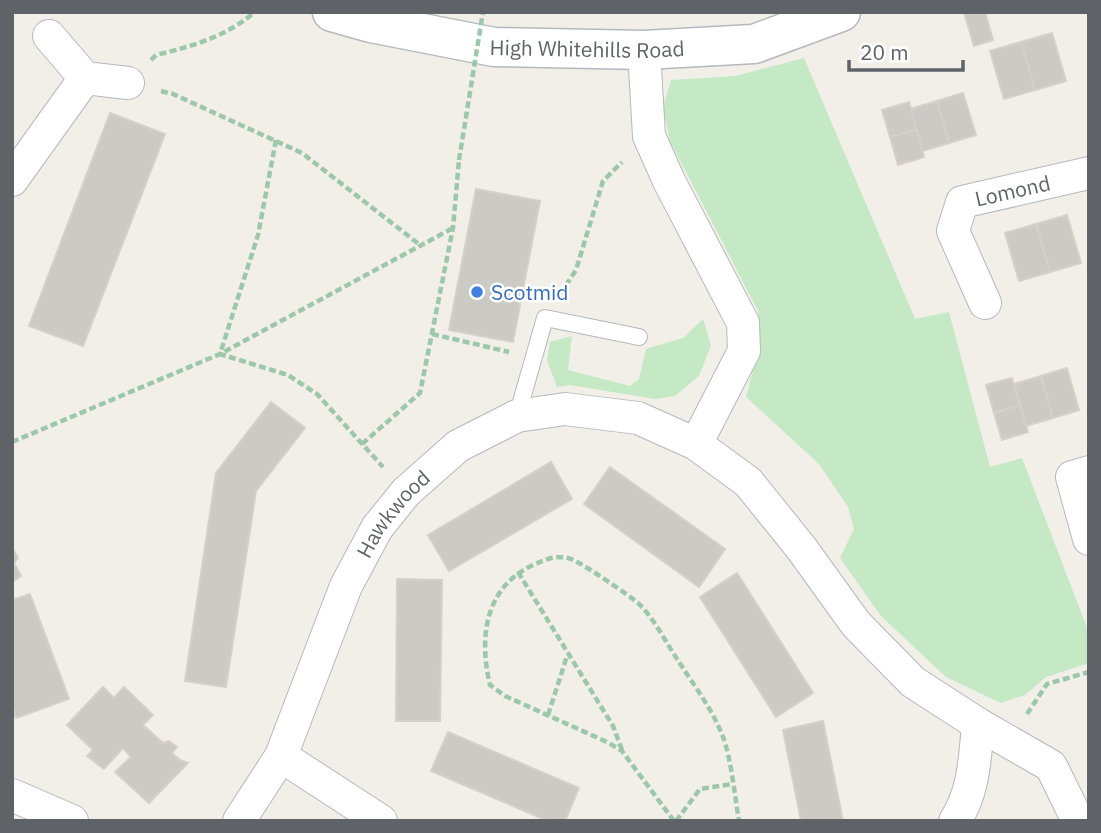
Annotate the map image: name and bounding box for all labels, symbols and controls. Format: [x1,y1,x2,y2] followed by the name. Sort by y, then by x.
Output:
[849,28,963,72] scale bar
[489,33,685,64] street label: High Whitehills Road
[860,38,909,66] text: 20 m
[972,168,1053,213] street label: Lomond
[491,278,569,306] place label: Scotmid
[469,284,485,300] marker: Scotmid
[350,464,436,563] street label: Hawkwood

